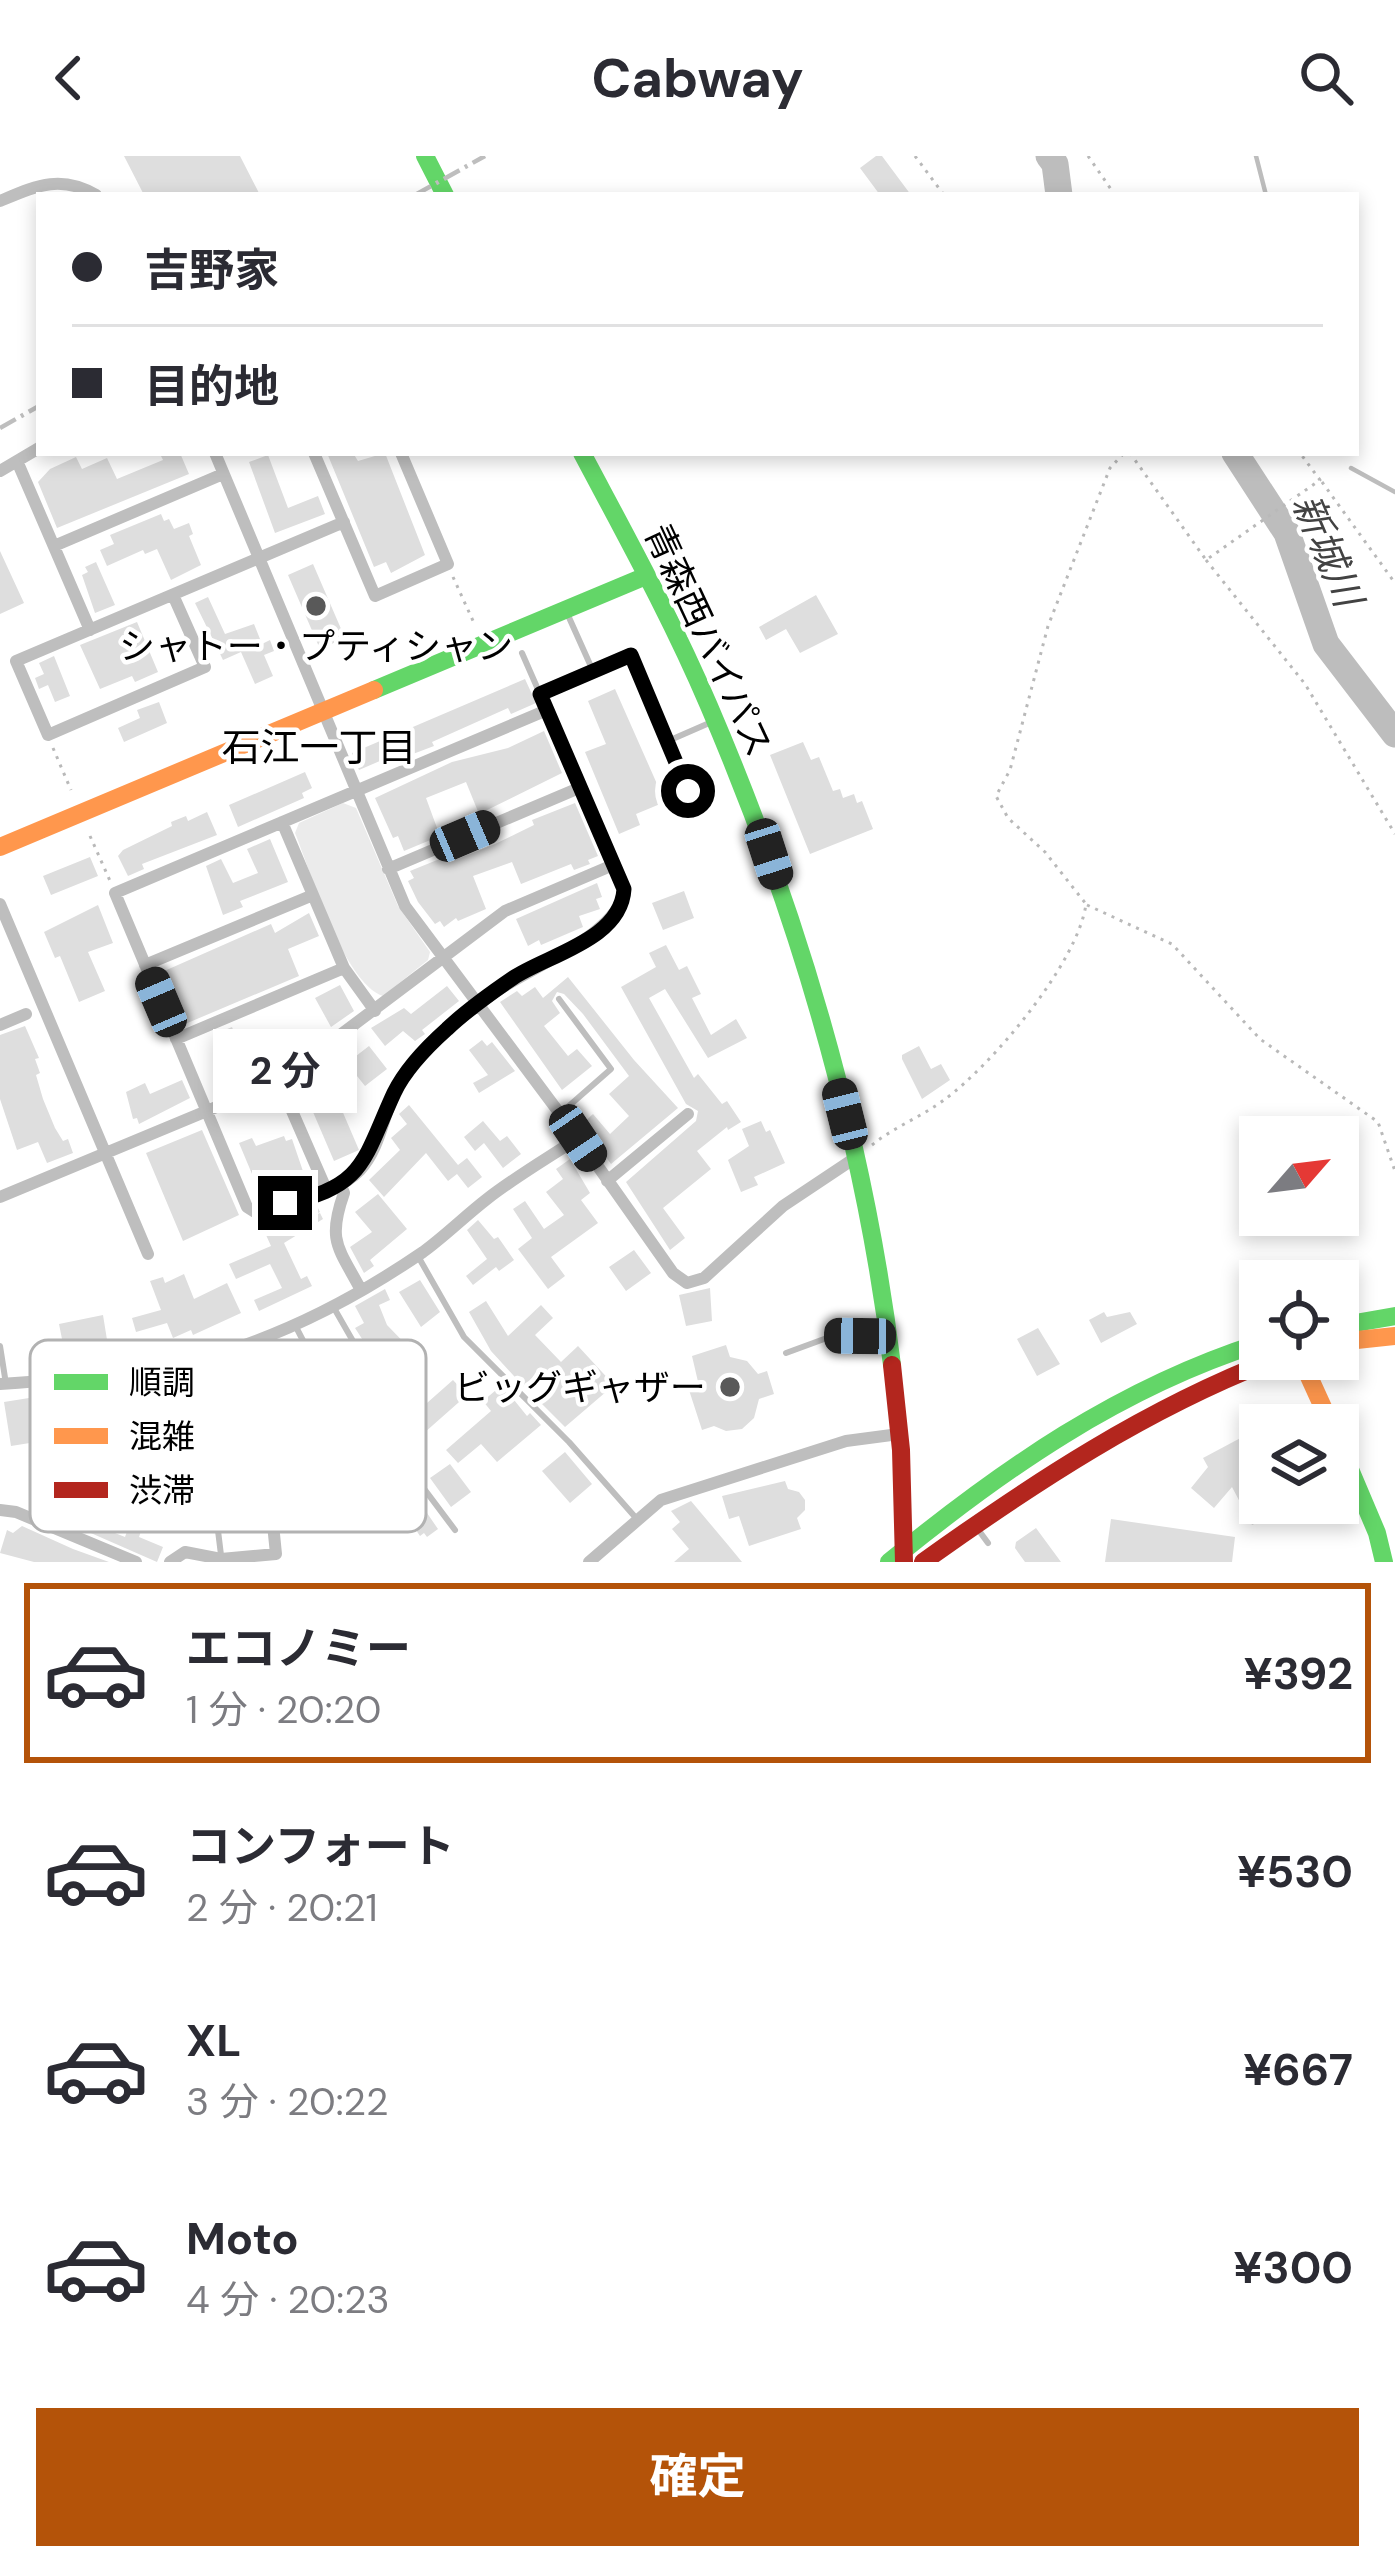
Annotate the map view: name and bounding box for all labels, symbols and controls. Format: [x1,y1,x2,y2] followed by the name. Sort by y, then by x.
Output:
[591,43,804,114] text: Cabway
[36,45,102,111] icon: back
[1293,45,1359,111] icon: search
[144,241,279,300] text: 吉野家
[144,357,279,416] text: 目的地
[1281,486,1375,618] water label: 新城川
[634,516,783,764] street label: 青森西バイパス
[303,593,329,619] marker: シャトー・プティシャン
[119,623,513,670] place label: シャトー・プティシャン
[221,722,417,773] district label: 石江一丁目
[661,764,715,818] route start
[425,805,505,867] car
[741,814,797,894] car
[130,962,192,1042] car
[213,1029,357,1113] callout: 2 分
[250,1045,320,1096] text: 2 分
[819,1075,871,1153] car
[543,1098,613,1178] car
[1239,1116,1359,1236] north arrow
[1239,1116,1359,1524] map controls
[258,1176,312,1230] route end
[1239,1260,1359,1380] button: locate
[824,1317,896,1355] car
[30,1340,426,1532] legend
[129,1361,195,1404] text: 順調
[454,1364,706,1411] place label: ビッグギャザー
[717,1374,743,1400] marker: ビッグギャザー
[1239,1404,1359,1524] button: layers
[129,1415,195,1458] text: 混雑
[129,1469,195,1512] text: 渋滞
[42,1619,150,1727] icon: car
[186,1619,411,1678] text: エコノミー
[1243,1644,1353,1703] text: ¥392
[186,1684,381,1735] text: 1 分 · 20:20
[42,1817,150,1925] icon: car
[186,1817,455,1876] text: コンフォート
[1237,1842,1353,1901] text: ¥530
[186,1882,378,1933] text: 2 分 · 20:21
[186,2011,241,2070] text: XL
[42,2015,150,2123] icon: car
[1243,2040,1353,2099] text: ¥667
[186,2076,388,2127] text: 3 分 · 20:22
[186,2209,299,2268] text: Moto
[42,2213,150,2321] icon: car
[1233,2238,1353,2297] text: ¥300
[186,2274,390,2325] text: 4 分 · 20:23
[36,2408,1359,2546] button: 確定

